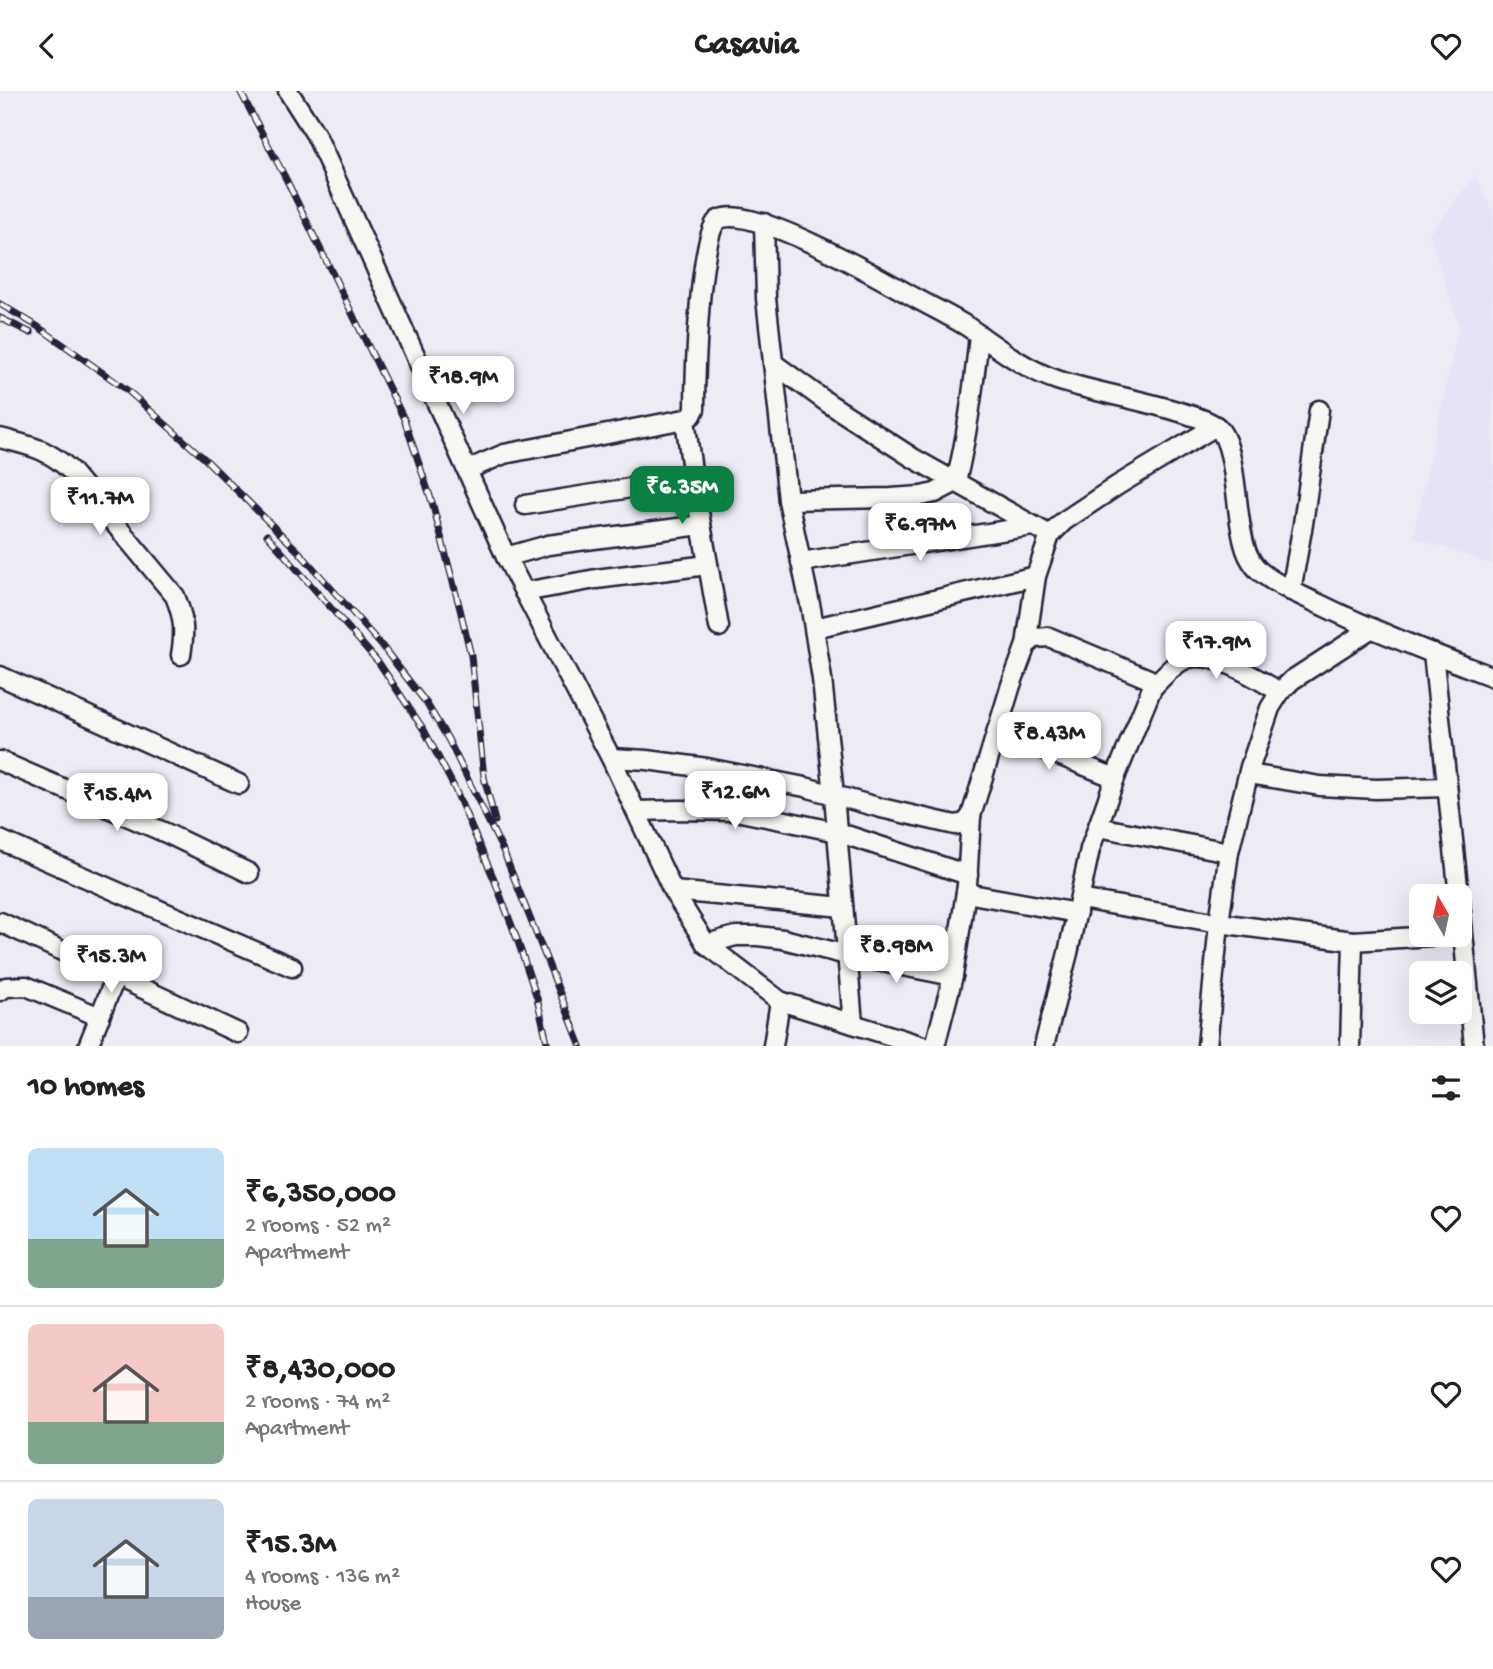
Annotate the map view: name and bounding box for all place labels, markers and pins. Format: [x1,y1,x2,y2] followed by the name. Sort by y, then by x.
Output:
[406,357,520,416] pin: ₹18.9M
[625,467,739,526] pin: ₹6.35M
[43,477,157,537] pin: ₹11.7M
[863,503,977,563] pin: ₹6.97M
[1159,621,1273,681] pin: ₹17.9M
[992,713,1106,772] pin: ₹8.43M
[678,771,792,831] pin: ₹12.6M
[60,773,174,833] pin: ₹15.4M
[839,925,953,985] pin: ₹8.98M
[54,935,168,995] pin: ₹15.3M

